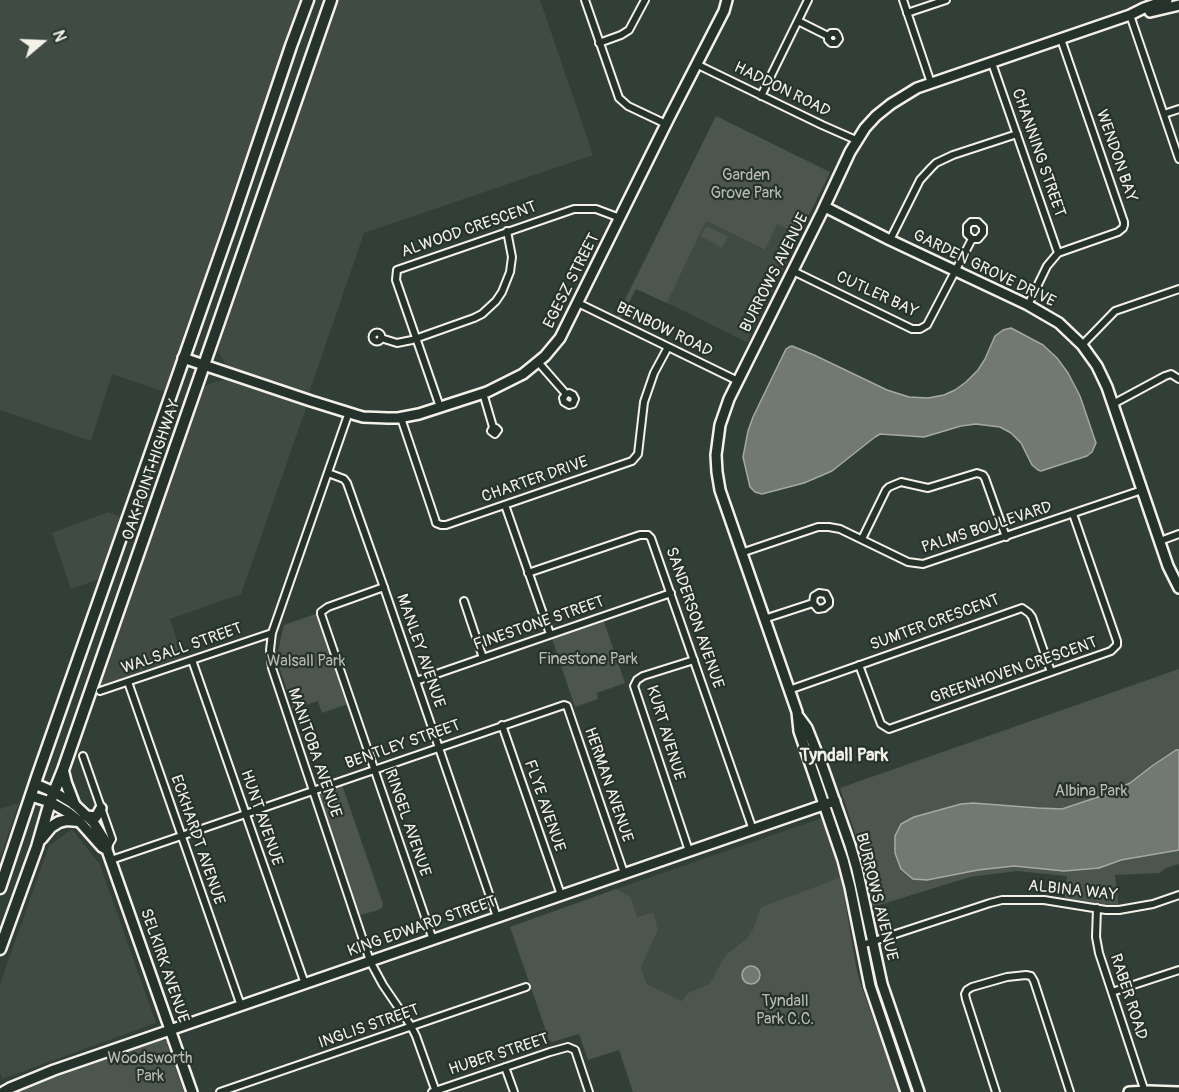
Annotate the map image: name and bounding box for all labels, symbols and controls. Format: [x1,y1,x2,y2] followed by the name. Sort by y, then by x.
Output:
[12,12,72,72] north arrow
[48,28,70,45] text: N
[731,58,833,122] street label: HADDON ROAD
[1007,86,1069,220] street label: CHANNING STREET
[1091,107,1141,205] street label: WENDON BAY
[710,166,782,204] park label: Garden Grove Park
[399,198,539,262] street label: ALWOOD CRESCENT
[737,210,813,336] street label: BURROWS AVENUE
[910,226,1058,312] street label: GARDEN GROVE DRIVE
[540,230,604,332] street label: EGESZ STREET
[833,268,921,322] street label: CUTLER BAY
[613,298,715,362] street label: BENBOW ROAD
[119,397,185,543] street label: OAK POINT HIGHWAY
[479,453,591,507] street label: CHARTER DRIVE
[919,498,1055,558] street label: PALMS BOULEVARD
[661,545,727,691] street label: SANDERSON AVENUE
[868,591,1002,655] street label: SUMTER CRESCENT
[392,592,448,710] street label: MANLEY AVENUE
[471,593,607,655] street label: FINESTONE STREET
[119,619,245,679] street label: WALSALL STREET
[928,633,1100,709] street label: GREENHOVEN CRESCENT
[538,650,638,670] park label: Finestone Park
[267,652,345,672] park label: Walsall Park
[641,683,689,783] street label: KURT AVENUE
[283,686,345,820] street label: MANITOBA AVENUE
[343,716,463,774] street label: BENTLEY STREET
[579,725,637,845] street label: HERMAN AVENUE
[800,745,888,767] district label: Tyndall Park
[519,757,569,855] street label: FLYE AVENUE
[380,767,434,879] street label: RINGEL AVENUE
[236,768,286,868] street label: HUNT AVENUE
[166,772,228,908] street label: ECKHARDT AVENUE
[1055,782,1127,802] park label: Albina Park
[851,831,901,963] street label: BURROWS AVENUE
[1027,877,1119,905] street label: ALBINA WAY
[345,892,499,962] street label: KING EDWARD STREET
[135,906,193,1026] street label: SELKIRK AVENUE
[1105,952,1151,1042] street label: RABER ROAD
[756,992,814,1030] park label: Tyndall Park C.C.
[316,1001,422,1053] street label: INGLIS STREET
[447,1030,551,1080] street label: HUBER STREET
[108,1049,192,1087] park label: Woodsworth Park

